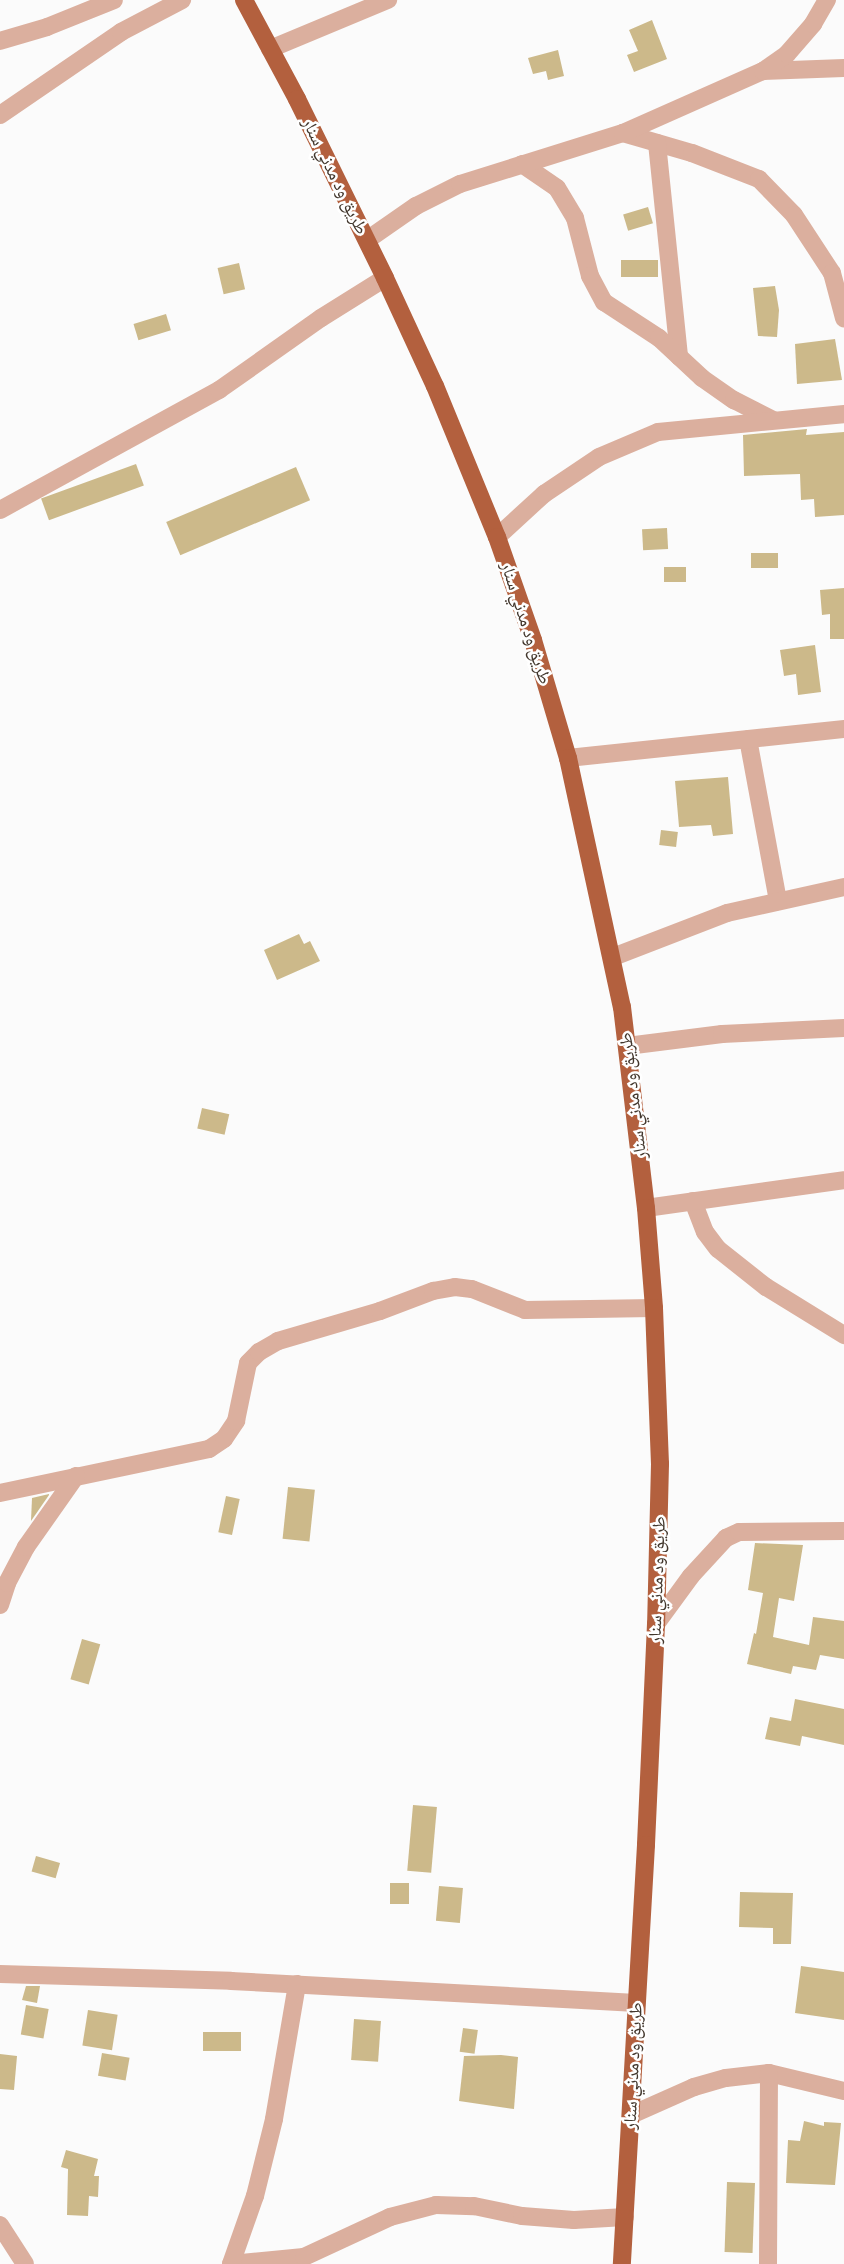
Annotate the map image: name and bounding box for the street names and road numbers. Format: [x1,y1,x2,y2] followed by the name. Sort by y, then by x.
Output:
[297,114,373,238] street label: طريق ود مدني سنار
[496,559,556,687] street label: طريق ود مدني سنار
[615,1031,651,1161] street label: طريق ود مدني سنار
[644,1516,670,1644] street label: طريق ود مدني سنار
[619,2002,647,2130] street label: طريق ود مدني سنار

